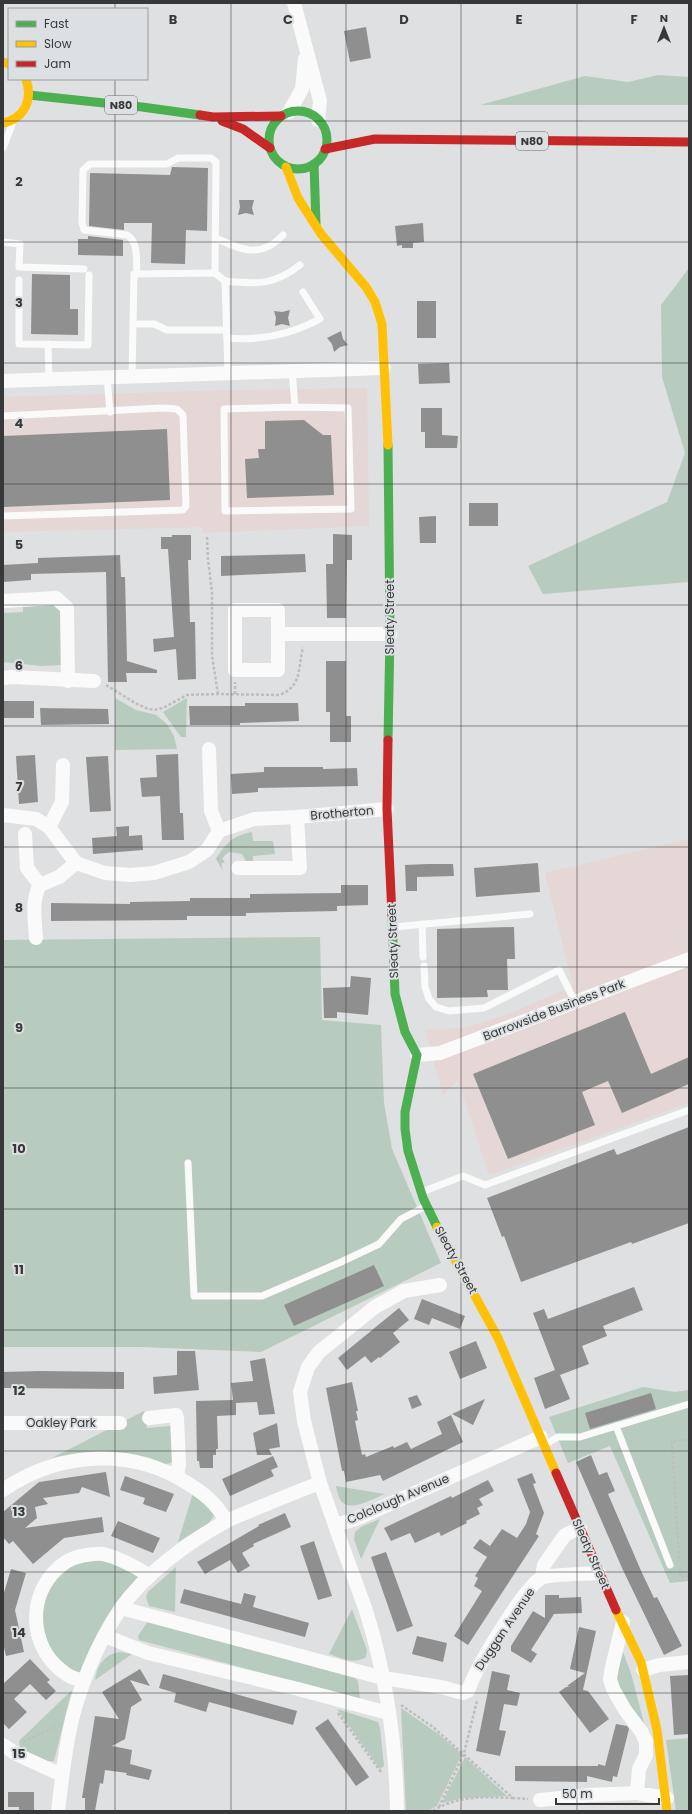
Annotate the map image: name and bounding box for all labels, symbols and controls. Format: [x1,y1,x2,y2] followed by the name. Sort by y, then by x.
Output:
[8,8,148,80] legend
[644,8,684,48] north arrow
[169,10,178,29] text: B
[283,10,293,29] text: C
[399,10,409,29] text: D
[515,10,523,29] text: E
[630,10,638,29] text: F
[660,10,668,26] text: N
[44,15,69,32] text: Fast
[44,35,72,52] text: Slow
[44,55,71,72] text: Jam
[105,96,137,114] road number: N80
[516,132,548,150] road number: N80
[15,172,23,191] text: 2
[15,293,23,312] text: 3
[15,414,24,433] text: 4
[15,535,23,554] text: 5
[381,579,398,655] street label: Sleaty Street
[15,656,23,675] text: 6
[16,777,23,796] text: 7
[310,801,374,824] street label: Brotherton
[15,898,23,917] text: 8
[383,903,402,979] street label: Sleaty Street
[480,974,628,1044] street label: Barrowside Business Park
[15,1018,23,1037] text: 9
[12,1139,26,1158] text: 10
[431,1223,482,1297] street label: Sleaty Street
[14,1260,24,1279] text: 11
[13,1381,26,1400] text: 12
[26,1414,97,1431] street label: Oakley Park
[344,1469,452,1528] street label: Colclough Avenue
[13,1502,26,1521] text: 13
[568,1516,614,1592] street label: Sleaty Street
[471,1584,539,1673] street label: Duggan Avenue
[12,1623,26,1642] text: 14
[12,1744,26,1763] text: 15
[556,1780,659,1806] scale bar
[562,1785,593,1802] text: 50 m

